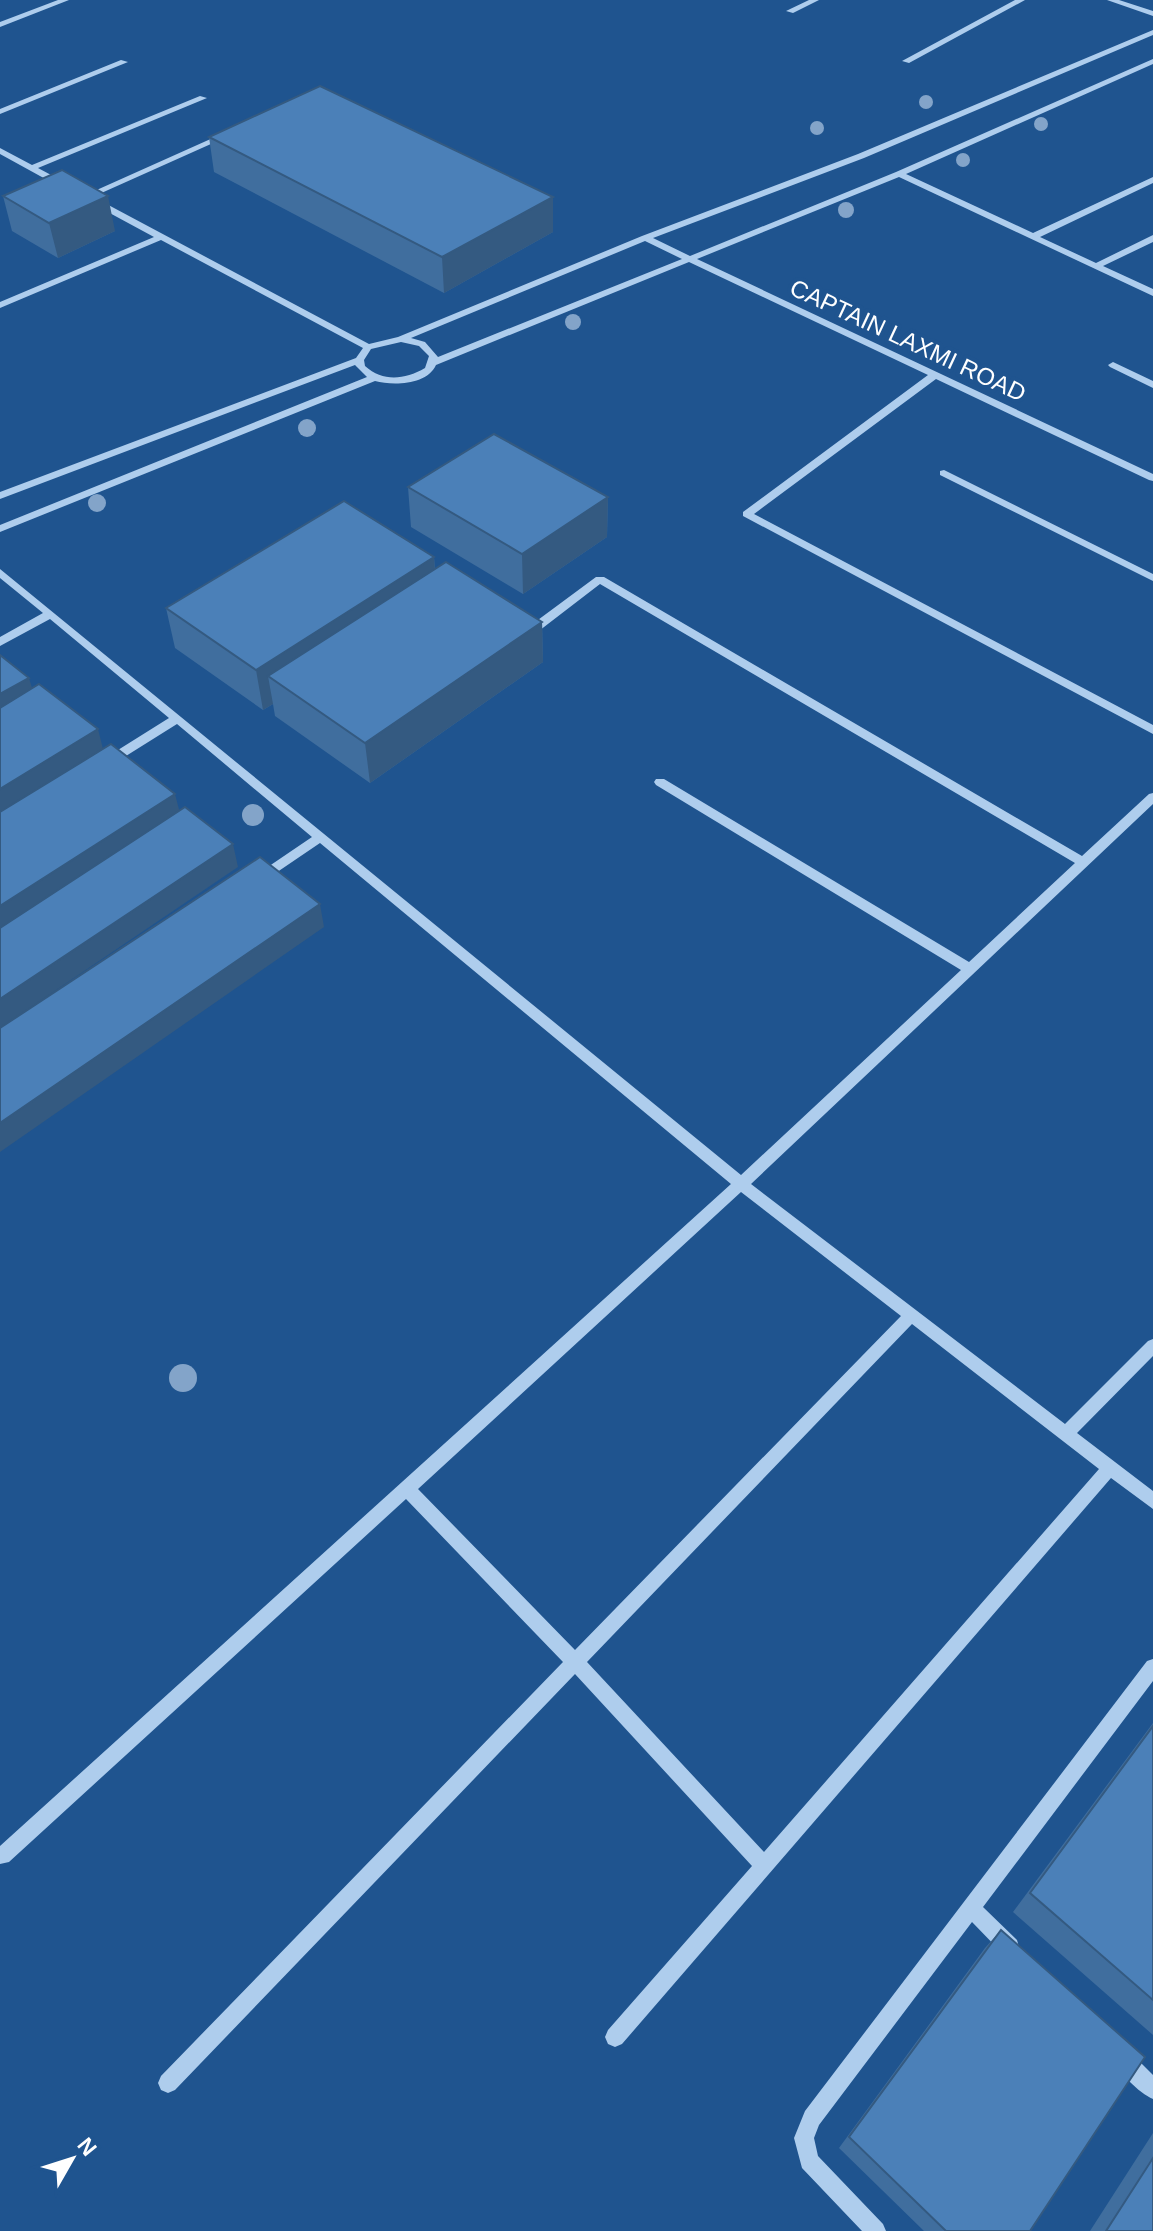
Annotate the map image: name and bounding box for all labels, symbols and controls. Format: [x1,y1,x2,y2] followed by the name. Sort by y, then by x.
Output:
[786,273,1030,407] street label: CAPTAIN LAXMI ROAD
[32,2119,112,2199] north arrow
[72,2133,102,2161] text: N

